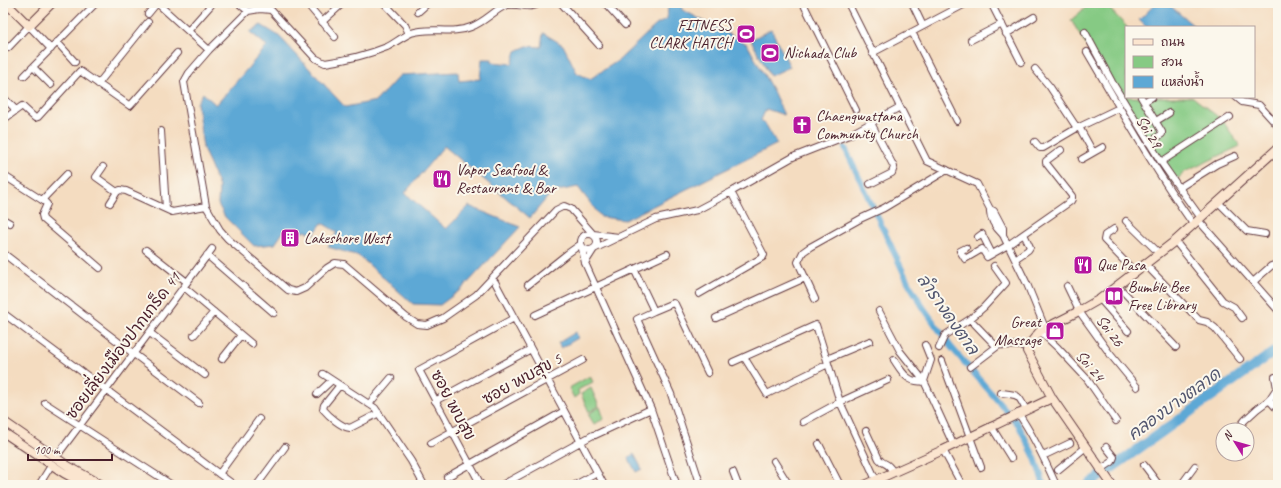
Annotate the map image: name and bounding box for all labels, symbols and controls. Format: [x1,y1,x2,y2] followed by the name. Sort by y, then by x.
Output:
[649,15,735,53] place label: FITNESS CLARK HATCH
[735,23,757,45] sports icon: FITNESS CLARK HATCH
[1125,26,1255,98] legend
[1161,34,1185,50] text: ถนน
[759,42,781,64] sports icon: Nichada Club
[784,43,857,63] place label: Nichada Club
[1161,54,1182,70] text: สวน
[1161,71,1204,90] text: แหล่งน้ำ
[816,106,919,144] place label: Chaengwattana Community Church
[1132,112,1167,153] street label: Soi 29
[791,114,813,136] church icon: Chaengwattana Community Church
[456,160,558,198] place label: Vapor Seafood & Restaurant & Bar
[431,168,453,190] restaurant icon: Vapor Seafood & Restaurant & Bar
[279,227,301,249] building icon: Lakeshore West
[304,228,392,248] place label: Lakeshore West
[1072,254,1094,276] restaurant icon: Que Pasa
[1097,255,1147,275] place label: Que Pasa
[56,264,185,423] street label: ซอยเลี่ยงเมืองปากเกร็ด 41
[912,270,984,360] water label: ลำรางดงตาล
[1128,277,1197,315] place label: Bumble Bee Free Library
[1103,285,1125,307] library icon: Bumble Bee Free Library
[1092,311,1129,351] street label: Soi 26
[994,312,1043,350] place label: Great Massage
[1044,320,1066,342] shop icon: Great Massage
[1071,346,1110,387] street label: Soi 24
[479,349,567,411] street label: ซอย พบสุข 5
[1123,363,1226,445] water label: คลองบางตลาด
[424,366,480,445] street label: ซอย พบสุข
[1215,422,1255,462] north arrow
[1219,427,1236,443] text: N
[28,436,112,462] scale bar
[34,442,61,458] text: 100 m

